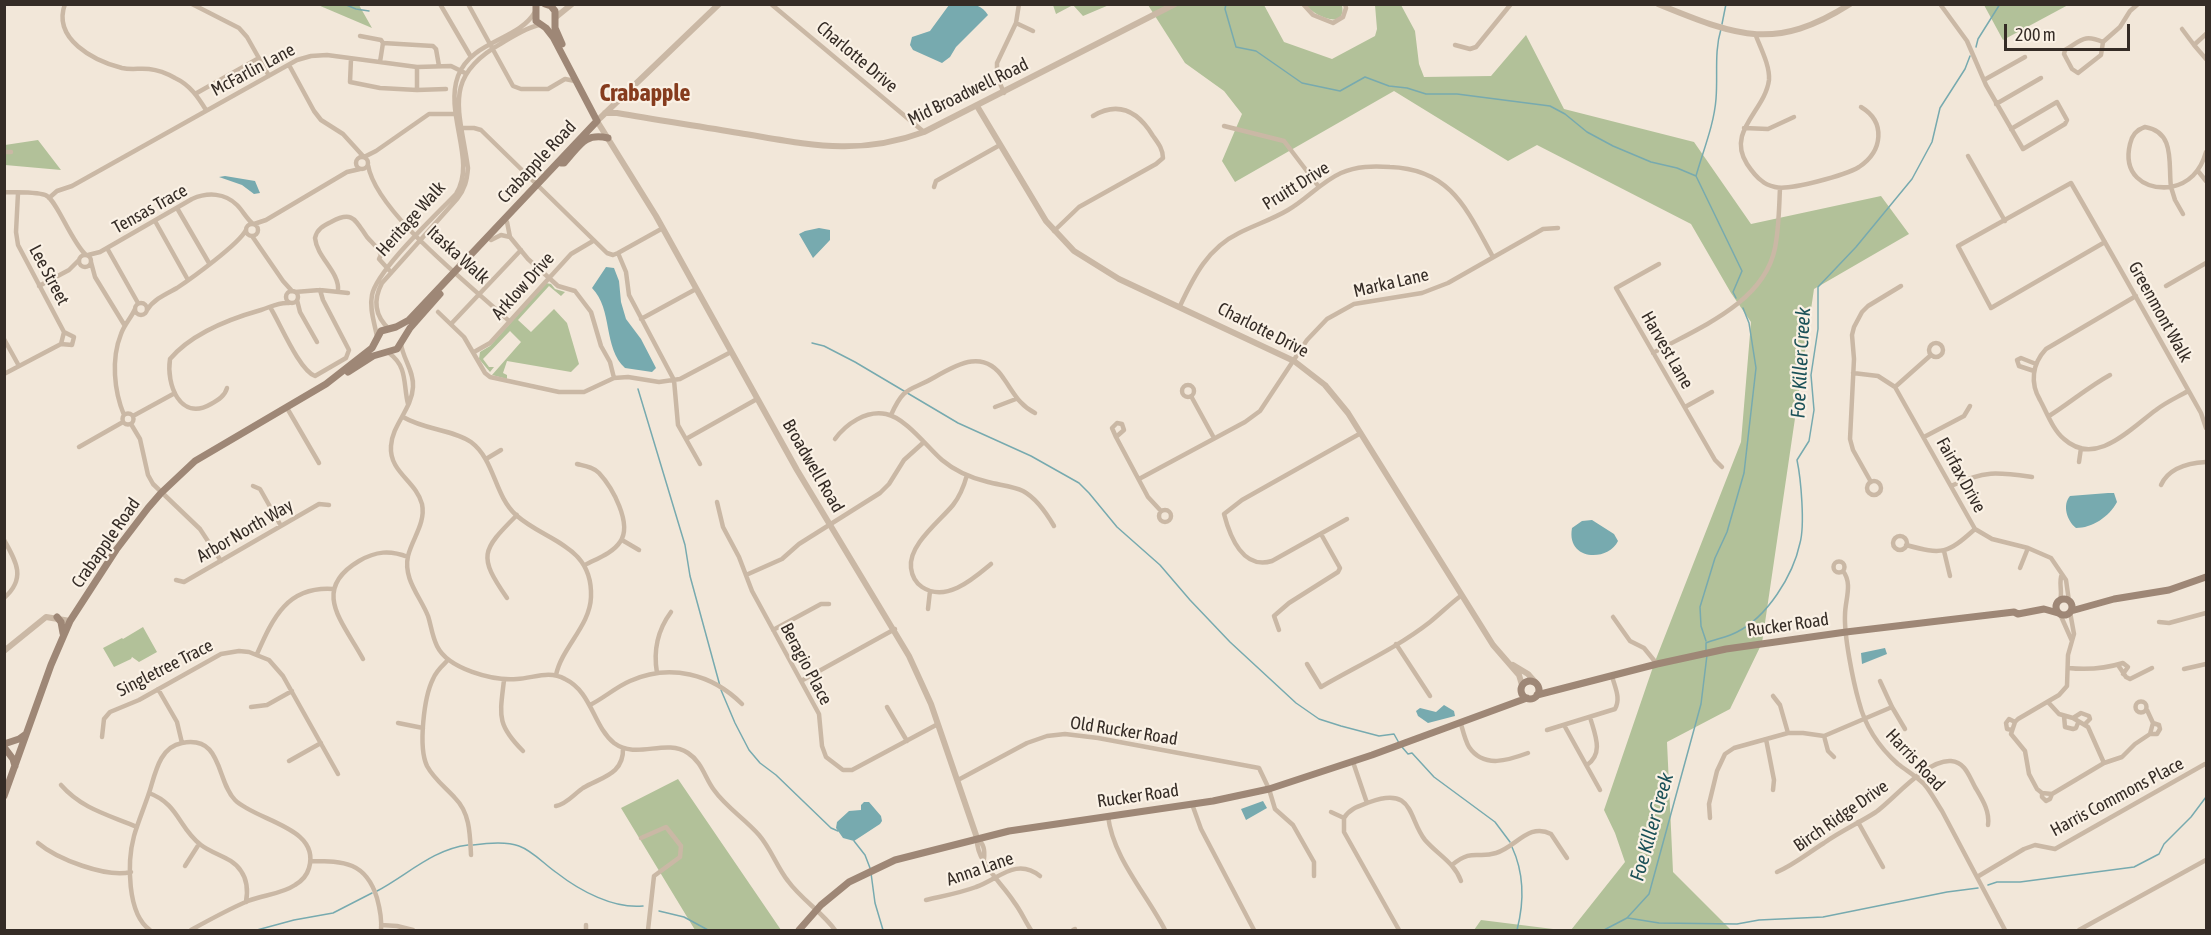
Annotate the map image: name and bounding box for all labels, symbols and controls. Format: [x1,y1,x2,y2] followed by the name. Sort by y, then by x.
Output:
[2007,12,2133,50] scale bar
[812,17,902,97] street label: Charlotte Drive
[2015,24,2056,45] text: 200 m
[207,39,299,101] street label: McFarlin Lane
[904,53,1032,131] street label: Mid Broadwell Road
[600,79,690,107] district label: Crabapple
[493,116,581,208] street label: Crabapple Road
[1259,157,1333,215] street label: Pruitt Drive
[372,177,450,261] street label: Heritage Walk
[109,180,191,238] street label: Tensas Trace
[422,221,494,289] street label: Itaska Walk
[24,241,74,309] street label: Lee Street
[487,248,559,324] street label: Arklow Drive
[2124,258,2196,366] street label: Greenmont Walk
[1351,264,1431,302] street label: Marka Lane
[1214,298,1312,362] street label: Charlotte Drive
[1636,307,1698,393] street label: Harvest Lane
[1786,307,1816,419] water label: Foe Killer Creek
[778,415,848,517] street label: Broadwell Road
[1932,434,1990,516] street label: Fairfax Drive
[67,494,145,592] street label: Crabapple Road
[193,495,297,567] street label: Arbor North Way
[1746,609,1830,641] street label: Rucker Road
[775,619,837,709] street label: Beragio Place
[113,635,217,701] street label: Singletree Trace
[1069,712,1179,750] street label: Old Rucker Road
[1881,725,1949,795] street label: Harris Road
[2047,753,2187,841] street label: Harris Commons Place
[1625,770,1679,884] water label: Foe Killer Creek
[1790,775,1892,857] street label: Birch Ridge Drive
[1096,780,1180,812] street label: Rucker Road
[944,847,1016,891] street label: Anna Lane

